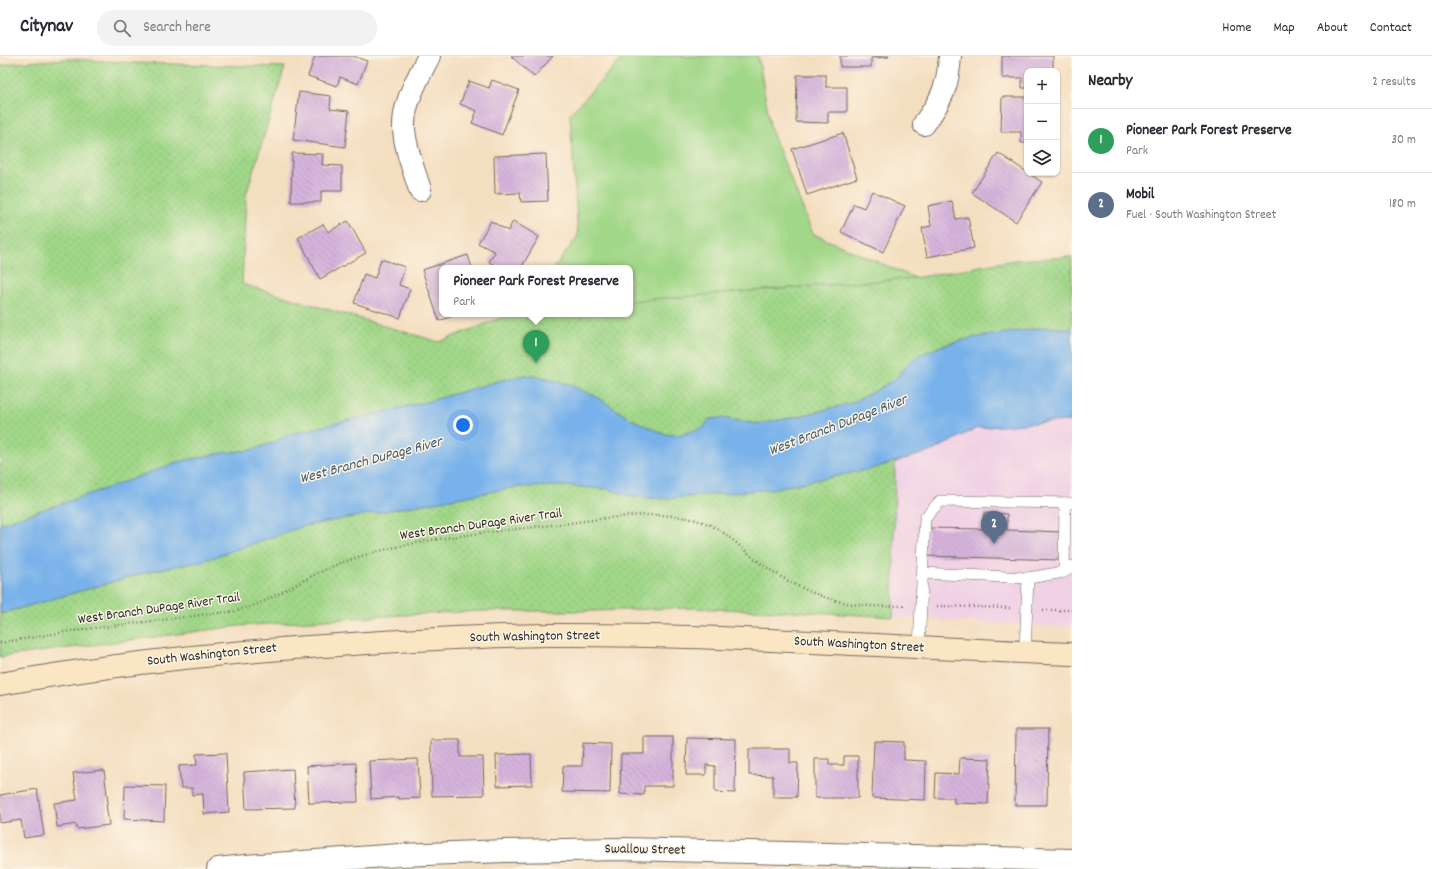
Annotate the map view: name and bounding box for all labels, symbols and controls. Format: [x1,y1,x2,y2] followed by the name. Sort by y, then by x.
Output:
[97,10,377,46] search box
[20,14,73,41] text: Citynav
[111,17,133,39] icon: search
[143,17,211,39] text: Search here
[1222,18,1251,38] text: Home
[1273,18,1295,38] text: Map
[1317,18,1348,38] text: About
[1370,18,1412,38] text: Contact
[1024,68,1060,176] map controls
[1024,68,1060,104] button: +
[1088,70,1132,94] text: Nearby
[1372,73,1416,92] text: 2 results
[1024,104,1060,140] button: −
[1126,120,1291,142] text: Pioneer Park Forest Preserve
[1100,131,1102,150] text: 1
[1391,131,1416,150] text: 30 m
[1024,140,1060,176] button: layers
[1126,142,1148,161] text: Park
[1126,184,1154,206] text: Mobil
[1098,195,1104,214] text: 2
[1389,195,1416,214] text: 180 m
[1126,206,1276,225] text: Fuel · South Washington Street
[439,265,633,317] popup
[453,271,619,293] text: Pioneer Park Forest Preserve
[453,293,475,312] text: Park
[523,330,549,363] pin: 1
[766,389,912,463] water label: West Branch DuPage River
[453,415,473,435] your location
[297,431,446,491] water label: West Branch DuPage River
[399,504,564,546] street label: West Branch DuPage River Trail
[981,511,1007,544] pin: 2
[77,588,242,630] street label: West Branch DuPage River Trail
[470,626,600,648] street label: South Washington Street
[793,632,925,658] street label: South Washington Street
[146,638,278,672] street label: South Washington Street
[604,839,686,861] street label: Swallow Street

